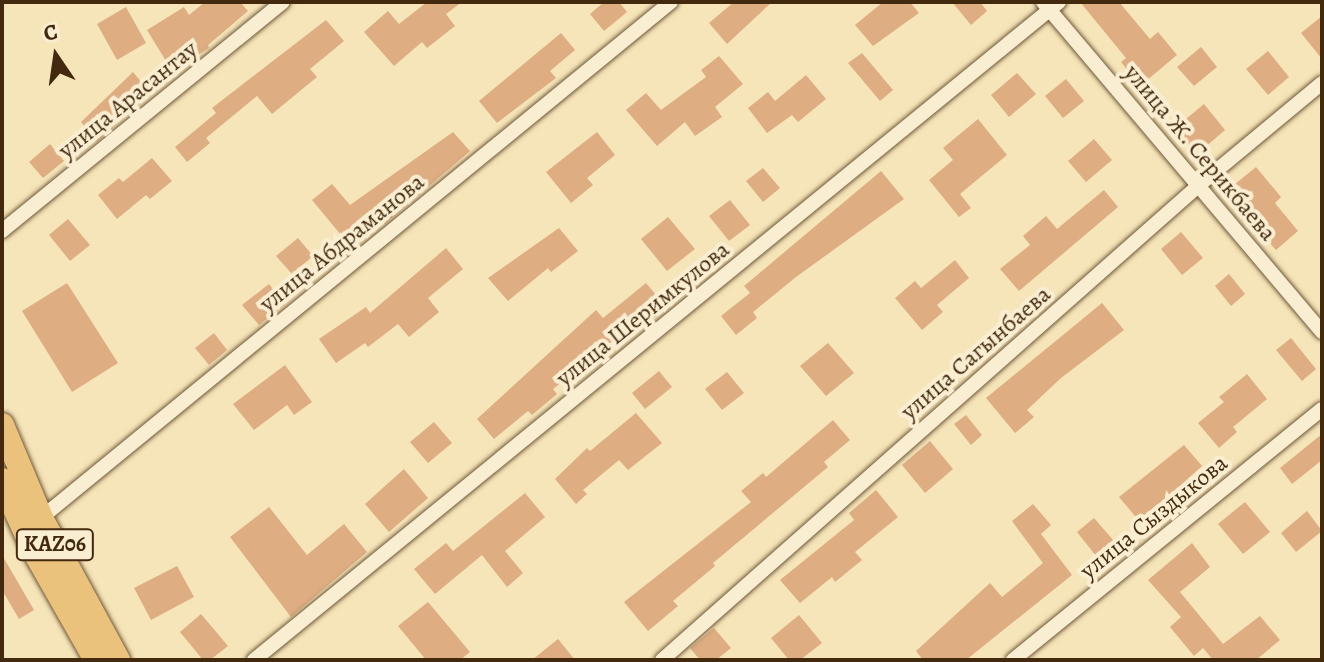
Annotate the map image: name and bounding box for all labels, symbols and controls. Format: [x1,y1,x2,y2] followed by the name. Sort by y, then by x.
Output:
[16,16,96,96] north arrow
[41,16,61,49] text: С
[53,35,203,165] street label: улица Арасантау
[1118,59,1282,247] street label: улица Ж. Серикбаева
[254,168,430,318] street label: улица Абдраманова
[551,235,735,393] street label: улица Шеримкулова
[895,280,1057,426] street label: улица Сагынбаева
[1075,449,1233,585] street label: улица Сыздыкова
[15,527,95,563] road number: KАZ06

